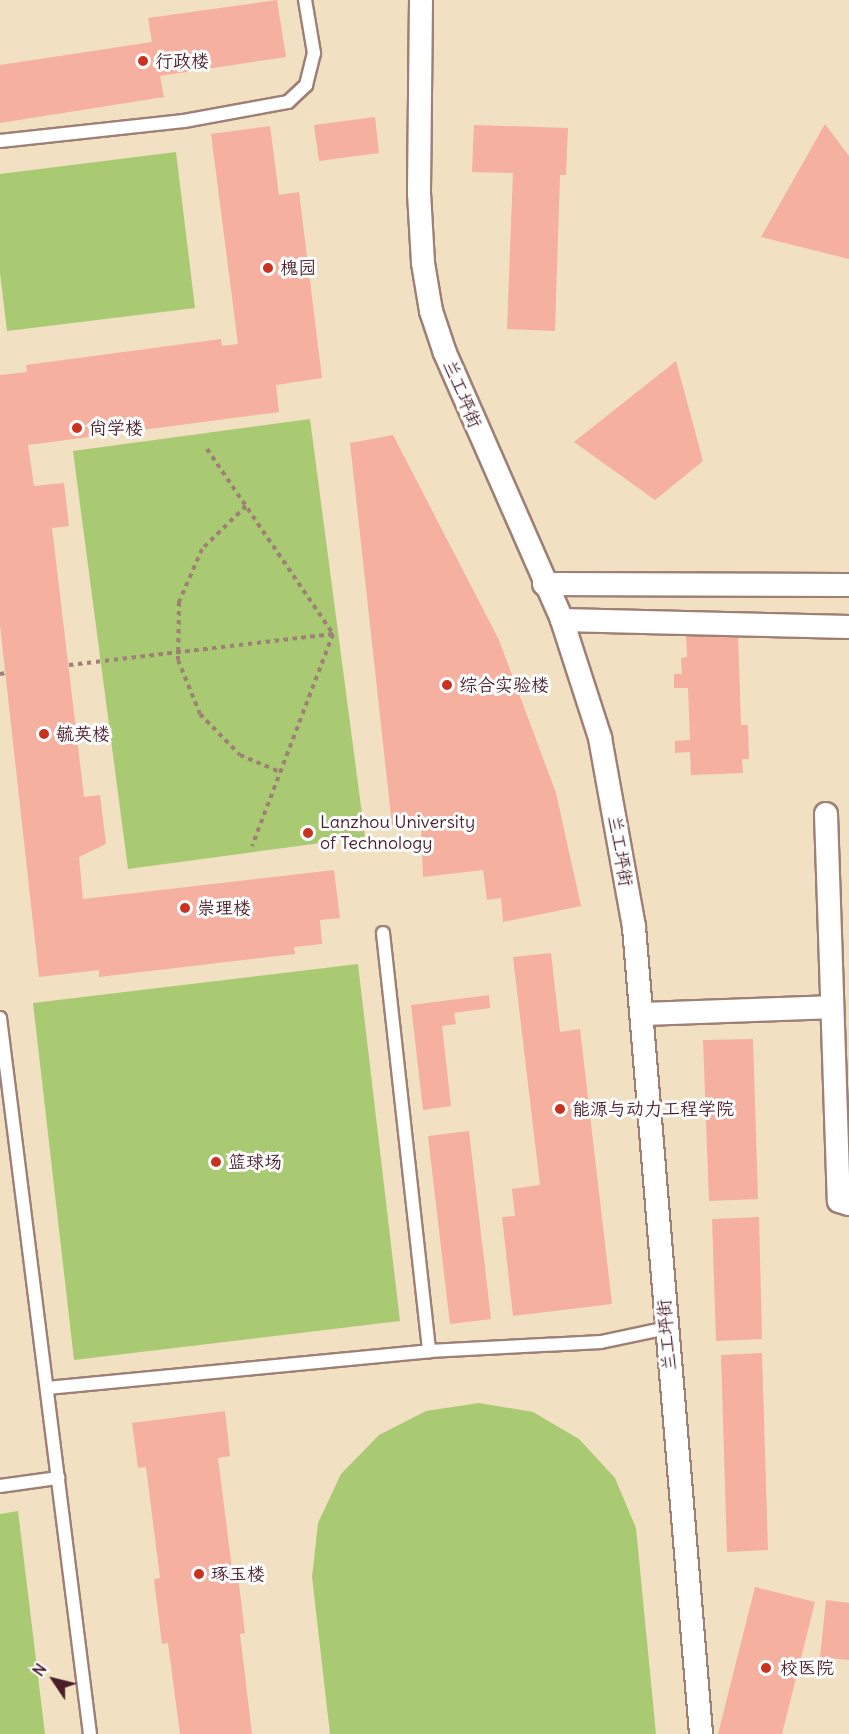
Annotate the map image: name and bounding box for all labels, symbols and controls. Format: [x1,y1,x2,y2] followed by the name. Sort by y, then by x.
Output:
[155,50,209,72] place label: 行政楼
[136,54,150,68] marker: 行政楼
[280,257,316,279] place label: 槐园
[261,261,275,275] marker: 槐园
[438,357,486,431] street label: 兰工坪街
[89,417,143,439] place label: 尚学楼
[70,421,84,435] marker: 尚学楼
[459,674,549,696] place label: 综合实验楼
[440,678,454,692] marker: 综合实验楼
[56,723,110,745] place label: 毓英楼
[37,727,51,741] marker: 毓英楼
[320,812,475,854] place label: Lanzhou University of Technology
[603,814,637,888] street label: 兰工坪街
[301,826,315,840] marker: Lanzhou University of Technology
[197,897,251,919] place label: 崇理楼
[178,901,192,915] marker: 崇理楼
[572,1098,734,1120] place label: 能源与动力工程学院
[553,1102,567,1116] marker: 能源与动力工程学院
[228,1151,282,1173] place label: 篮球场
[209,1155,223,1169] marker: 篮球场
[653,1298,681,1372] street label: 兰工坪街
[211,1563,265,1585] place label: 琢玉楼
[192,1567,206,1581] marker: 琢玉楼
[24,1650,84,1710] north arrow
[780,1657,834,1679] place label: 校医院
[28,1659,51,1680] text: N
[757,1659,775,1677] marker: 校医院

